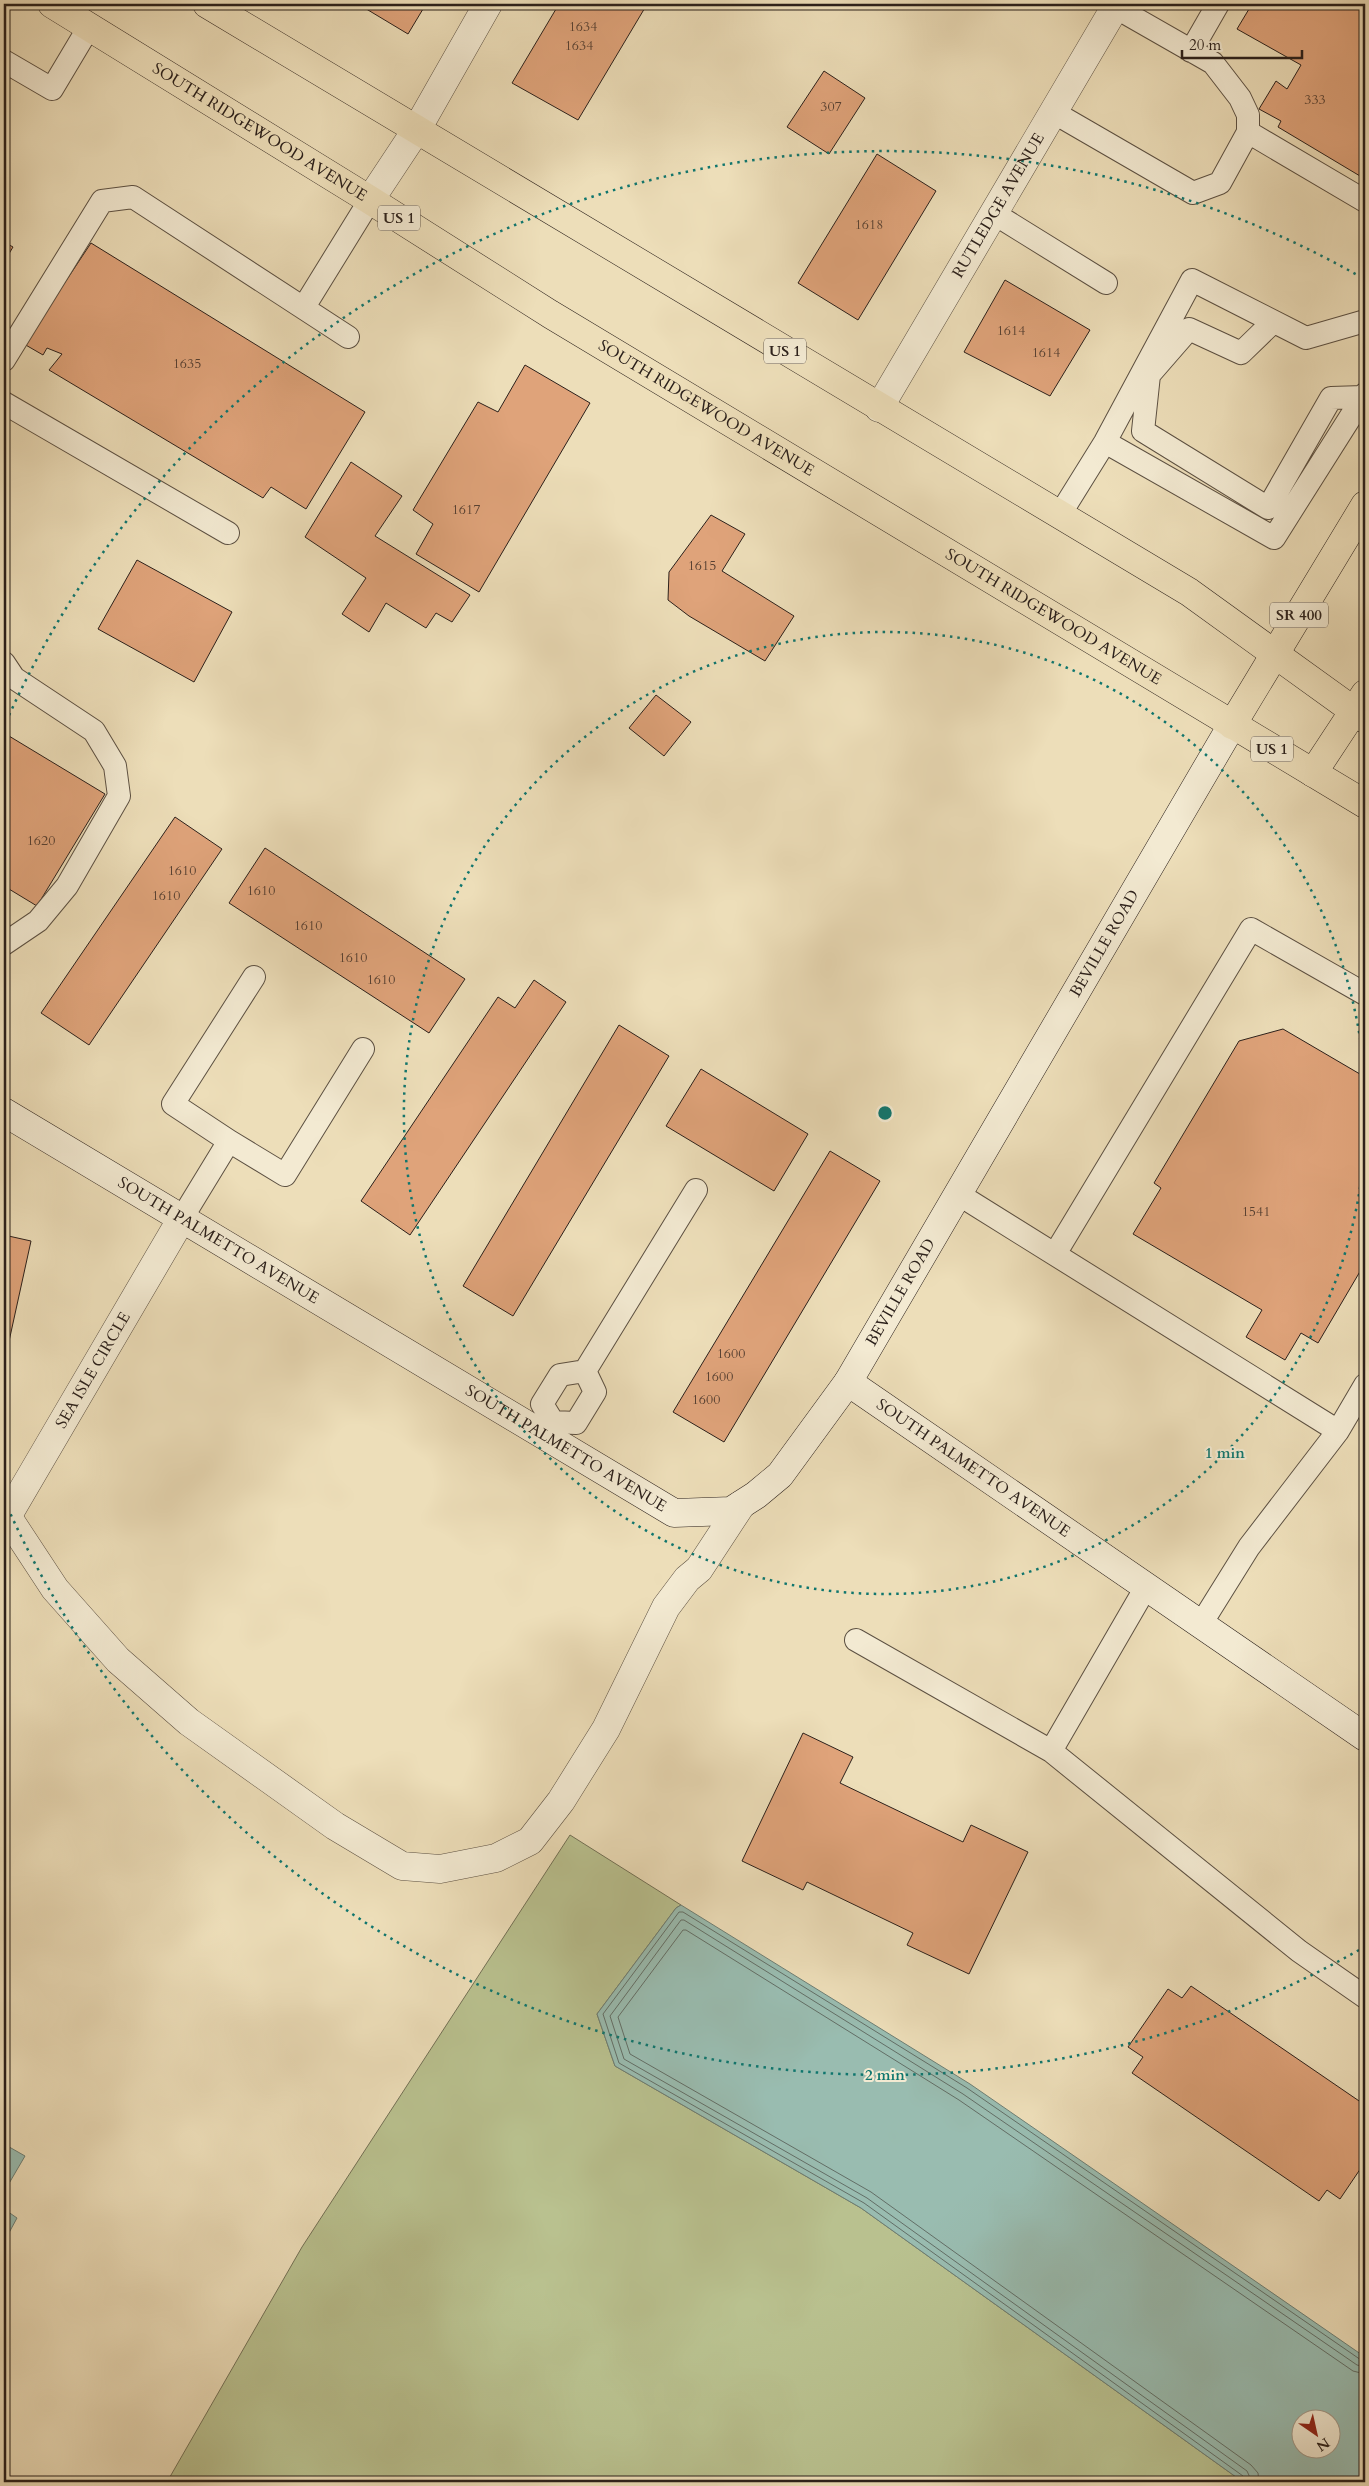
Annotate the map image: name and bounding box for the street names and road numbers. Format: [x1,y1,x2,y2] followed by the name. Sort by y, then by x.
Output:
[148,57,371,207] street label: SOUTH RIDGEWOOD AVENUE
[947,129,1050,282] street label: RUTLEDGE AVENUE
[378,206,420,230] road number: US 1
[594,334,819,482] street label: SOUTH RIDGEWOOD AVENUE
[764,338,806,364] road number: US 1
[941,543,1166,690] street label: SOUTH RIDGEWOOD AVENUE
[1270,602,1328,628] road number: SR 400
[1251,736,1293,762] road number: US 1
[1064,886,1144,1001] street label: BEVILLE ROAD
[114,1172,323,1309] street label: SOUTH PALMETTO AVENUE
[860,1234,940,1350] street label: BEVILLE ROAD
[50,1308,136,1432] street label: SEA ISLE CIRCLE
[461,1380,671,1517] street label: SOUTH PALMETTO AVENUE
[872,1394,1075,1543] street label: SOUTH PALMETTO AVENUE

